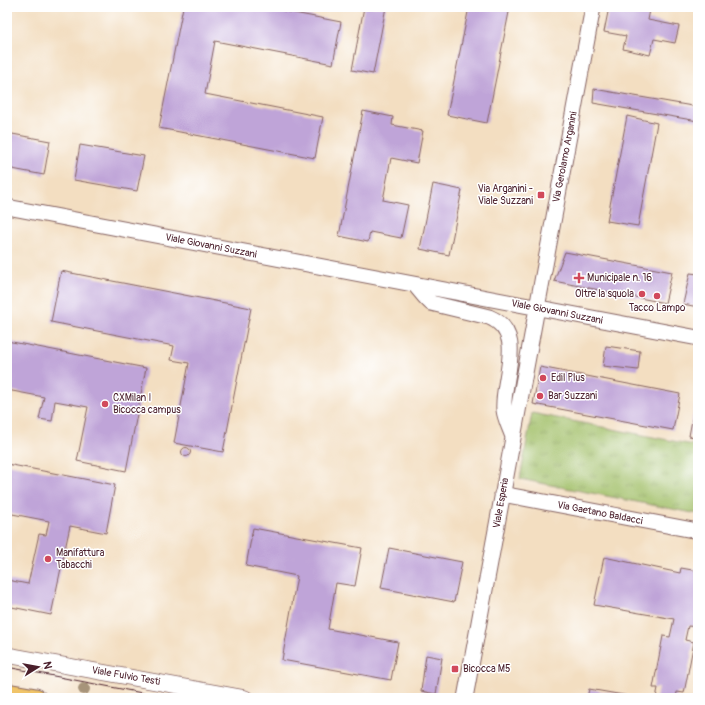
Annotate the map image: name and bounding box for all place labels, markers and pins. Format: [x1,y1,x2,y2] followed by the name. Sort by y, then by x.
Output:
[478,183,533,207] place label: Via Arganini - Viale Suzzani
[536,190,546,200] marker: Via Arganini - Viale Suzzani
[587,272,652,284] place label: Municipale n. 16
[574,273,584,283] marker: Municipale n. 16
[575,288,634,300] place label: Oltre la squola
[637,289,647,299] marker: Oltre la squola
[652,291,662,301] marker: Tacco Lampo
[629,302,686,314] place label: Tacco Lampo
[551,372,585,384] place label: Edil Plus
[538,373,548,383] marker: Edil Plus
[548,390,597,402] place label: Bar Suzzani
[535,391,545,401] marker: Bar Suzzani
[113,392,181,416] place label: CXMilan I Bicocca campus
[100,399,110,409] marker: CXMilan I Bicocca campus
[56,547,105,571] place label: Manifattura Tabacchi
[43,554,53,564] marker: Manifattura Tabacchi
[463,663,511,675] place label: Bicocca M5
[450,664,460,674] marker: Bicocca M5

